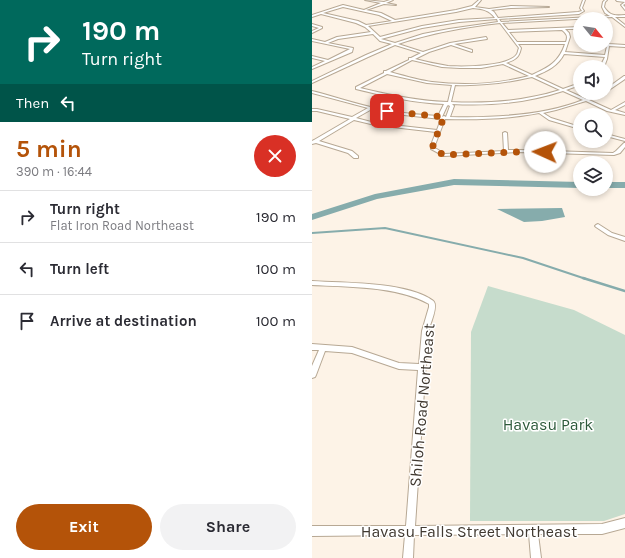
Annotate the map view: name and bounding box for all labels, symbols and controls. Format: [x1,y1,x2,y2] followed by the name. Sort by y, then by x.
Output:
[573,12,613,52] north arrow
[573,12,613,196] map controls
[82,14,160,47] text: 190 m
[16,16,68,68] icon: right
[82,48,162,70] text: Turn right
[573,60,613,100] button: sound
[57,92,79,114] icon: left
[16,94,49,112] text: Then
[370,94,404,128] pin
[376,100,398,122] icon: arrive
[573,108,613,148] button: search
[524,131,566,173] position arrow
[16,135,82,163] text: 5 min
[254,135,296,177] button: close
[573,156,613,196] button: layers
[16,164,92,179] text: 390 m · 16:44
[50,200,120,218] text: Turn right
[16,206,38,228] icon: right
[256,208,296,226] text: 190 m
[50,218,194,233] text: Flat Iron Road Northeast
[16,258,38,280] icon: left
[50,260,109,278] text: Turn left
[256,260,296,278] text: 100 m
[16,310,38,332] icon: arrive
[50,312,197,330] text: Arrive at destination
[256,312,296,330] text: 100 m
[405,322,439,488] street label: Shiloh Road Northeast
[503,415,593,434] park label: Havasu Park
[16,504,152,550] button: Exit
[160,504,296,550] button: Share
[361,522,577,541] street label: Havasu Falls Street Northeast

